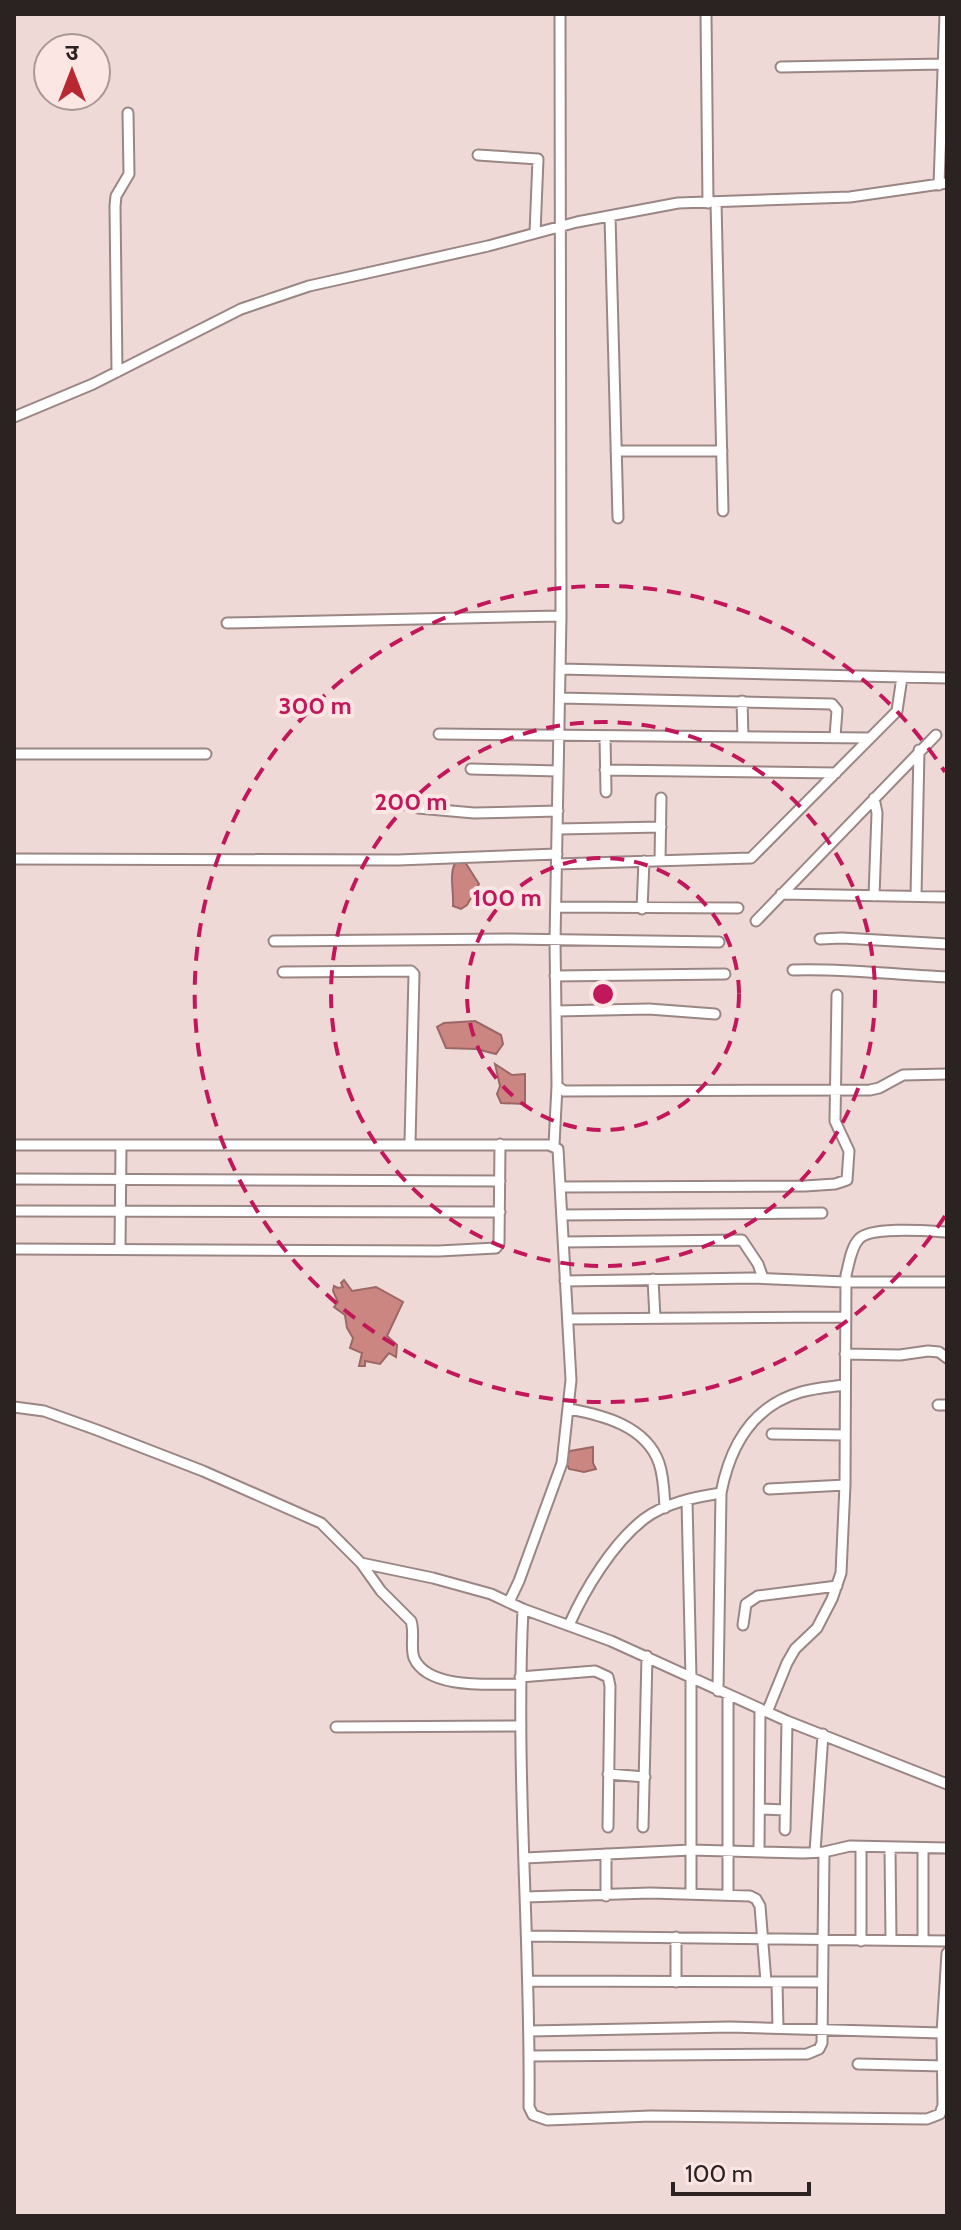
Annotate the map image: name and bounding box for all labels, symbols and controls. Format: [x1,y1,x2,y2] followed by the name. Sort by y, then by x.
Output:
[32,32,112,112] north arrow
[66,39,80,66] text: उ
[278,691,352,720] text: 300 m
[375,787,447,816] text: 200 m
[472,883,542,912] text: 100 m
[589,980,617,1008] centre of rings
[673,2146,809,2196] scale bar
[685,2159,753,2188] text: 100 m

